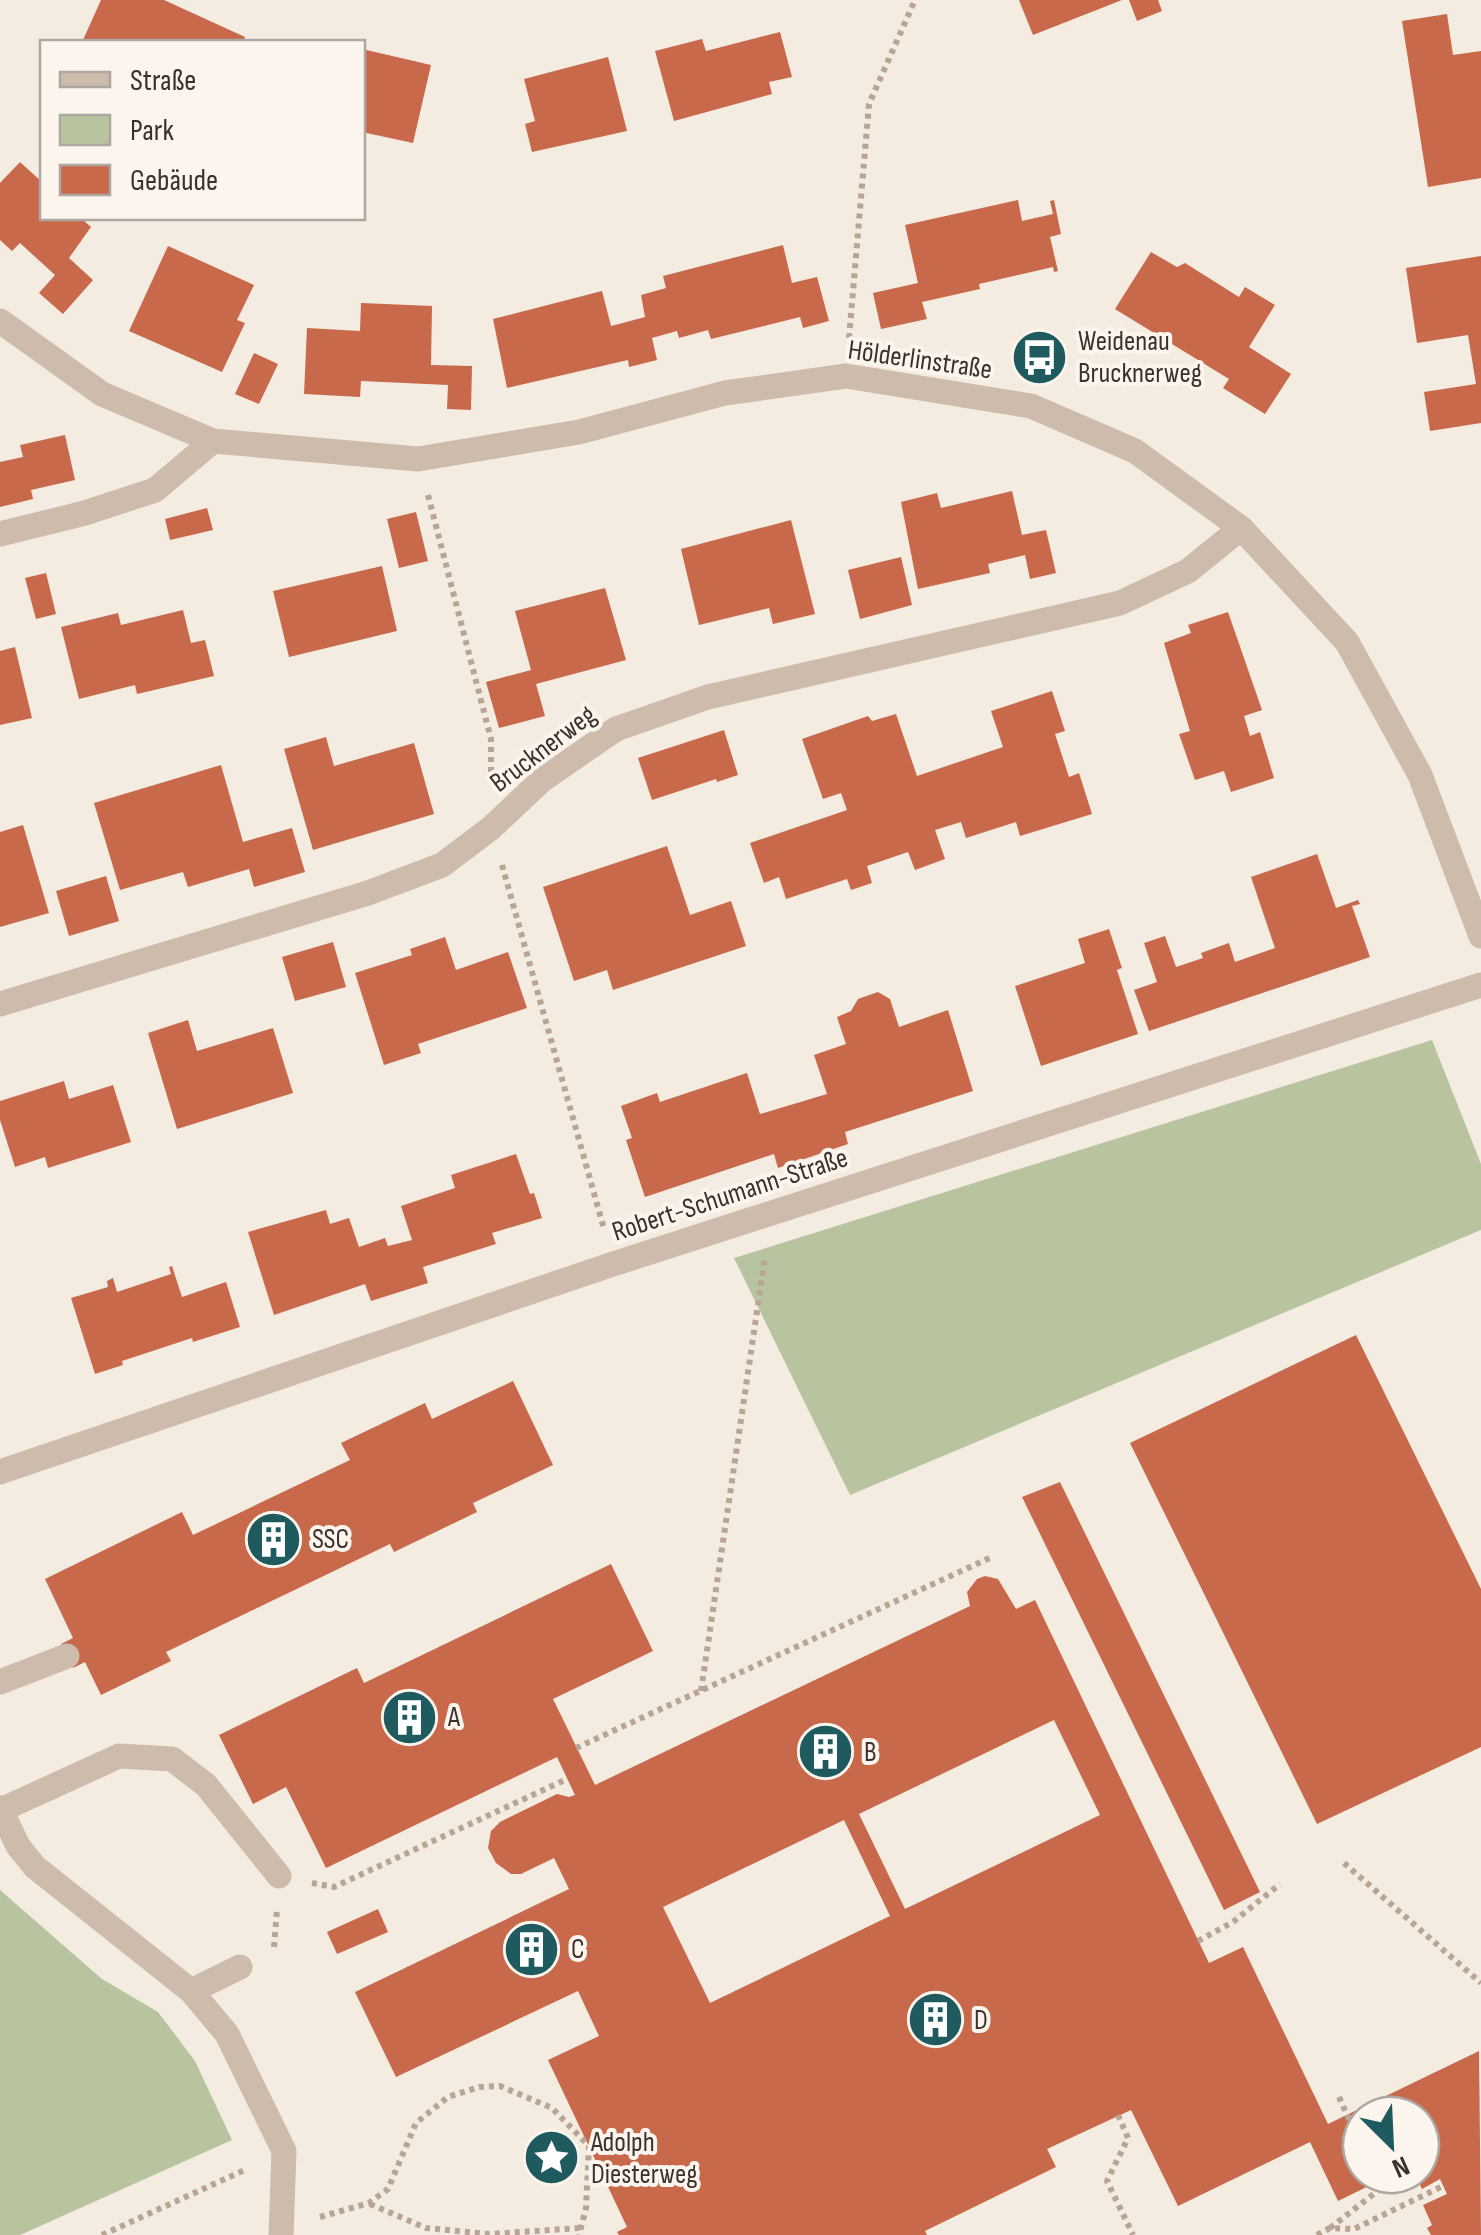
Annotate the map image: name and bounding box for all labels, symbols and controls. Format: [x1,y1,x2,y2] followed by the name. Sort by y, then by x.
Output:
[40,40,365,220] legend
[130,63,196,99] text: Straße
[130,113,174,149] text: Park
[130,163,218,199] text: Gebäude
[1078,325,1202,390] place label: Weidenau Brucknerweg
[1009,327,1069,387] bus stop icon: Weidenau Brucknerweg
[846,334,994,386] street label: Hölderlinstraße
[484,699,602,799] street label: Brucknerweg
[608,1141,852,1249] street label: Robert-Schumann-Straße
[243,1509,303,1569] building icon: SSC
[312,1523,349,1556] place label: SSC
[379,1687,439,1747] building icon: A
[447,1701,461,1734] place label: A
[795,1722,855,1782] building icon: B
[864,1736,876,1769] place label: B
[502,1919,562,1979] building icon: C
[571,1933,585,1966] place label: C
[905,1990,965,2050] building icon: D
[974,2004,988,2037] place label: D
[1341,2095,1441,2195] north arrow
[590,2126,697,2191] place label: Adolph Diesterweg
[522,2128,582,2188] place icon: Adolph Diesterweg
[1387,2148,1414,2185] text: N

